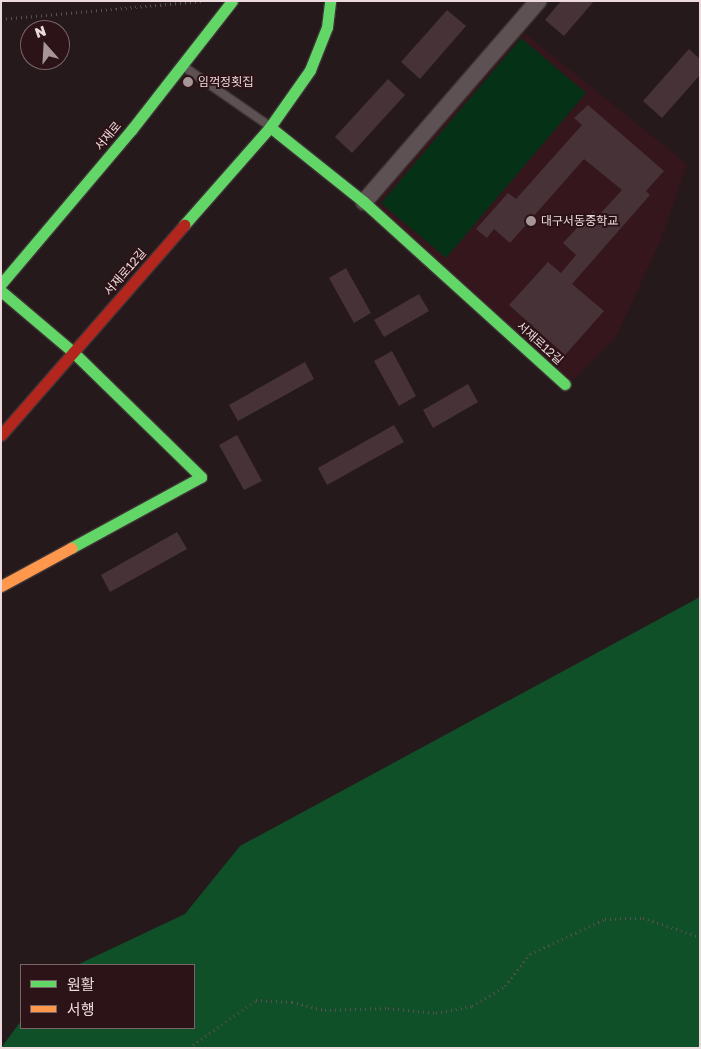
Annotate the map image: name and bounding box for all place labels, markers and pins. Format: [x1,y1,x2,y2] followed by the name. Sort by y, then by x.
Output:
[198,75,253,89] place label: 임꺽정횟집
[182,76,194,88] marker: 임꺽정횟집
[541,214,618,228] place label: 대구서동중학교
[525,215,537,227] marker: 대구서동중학교

